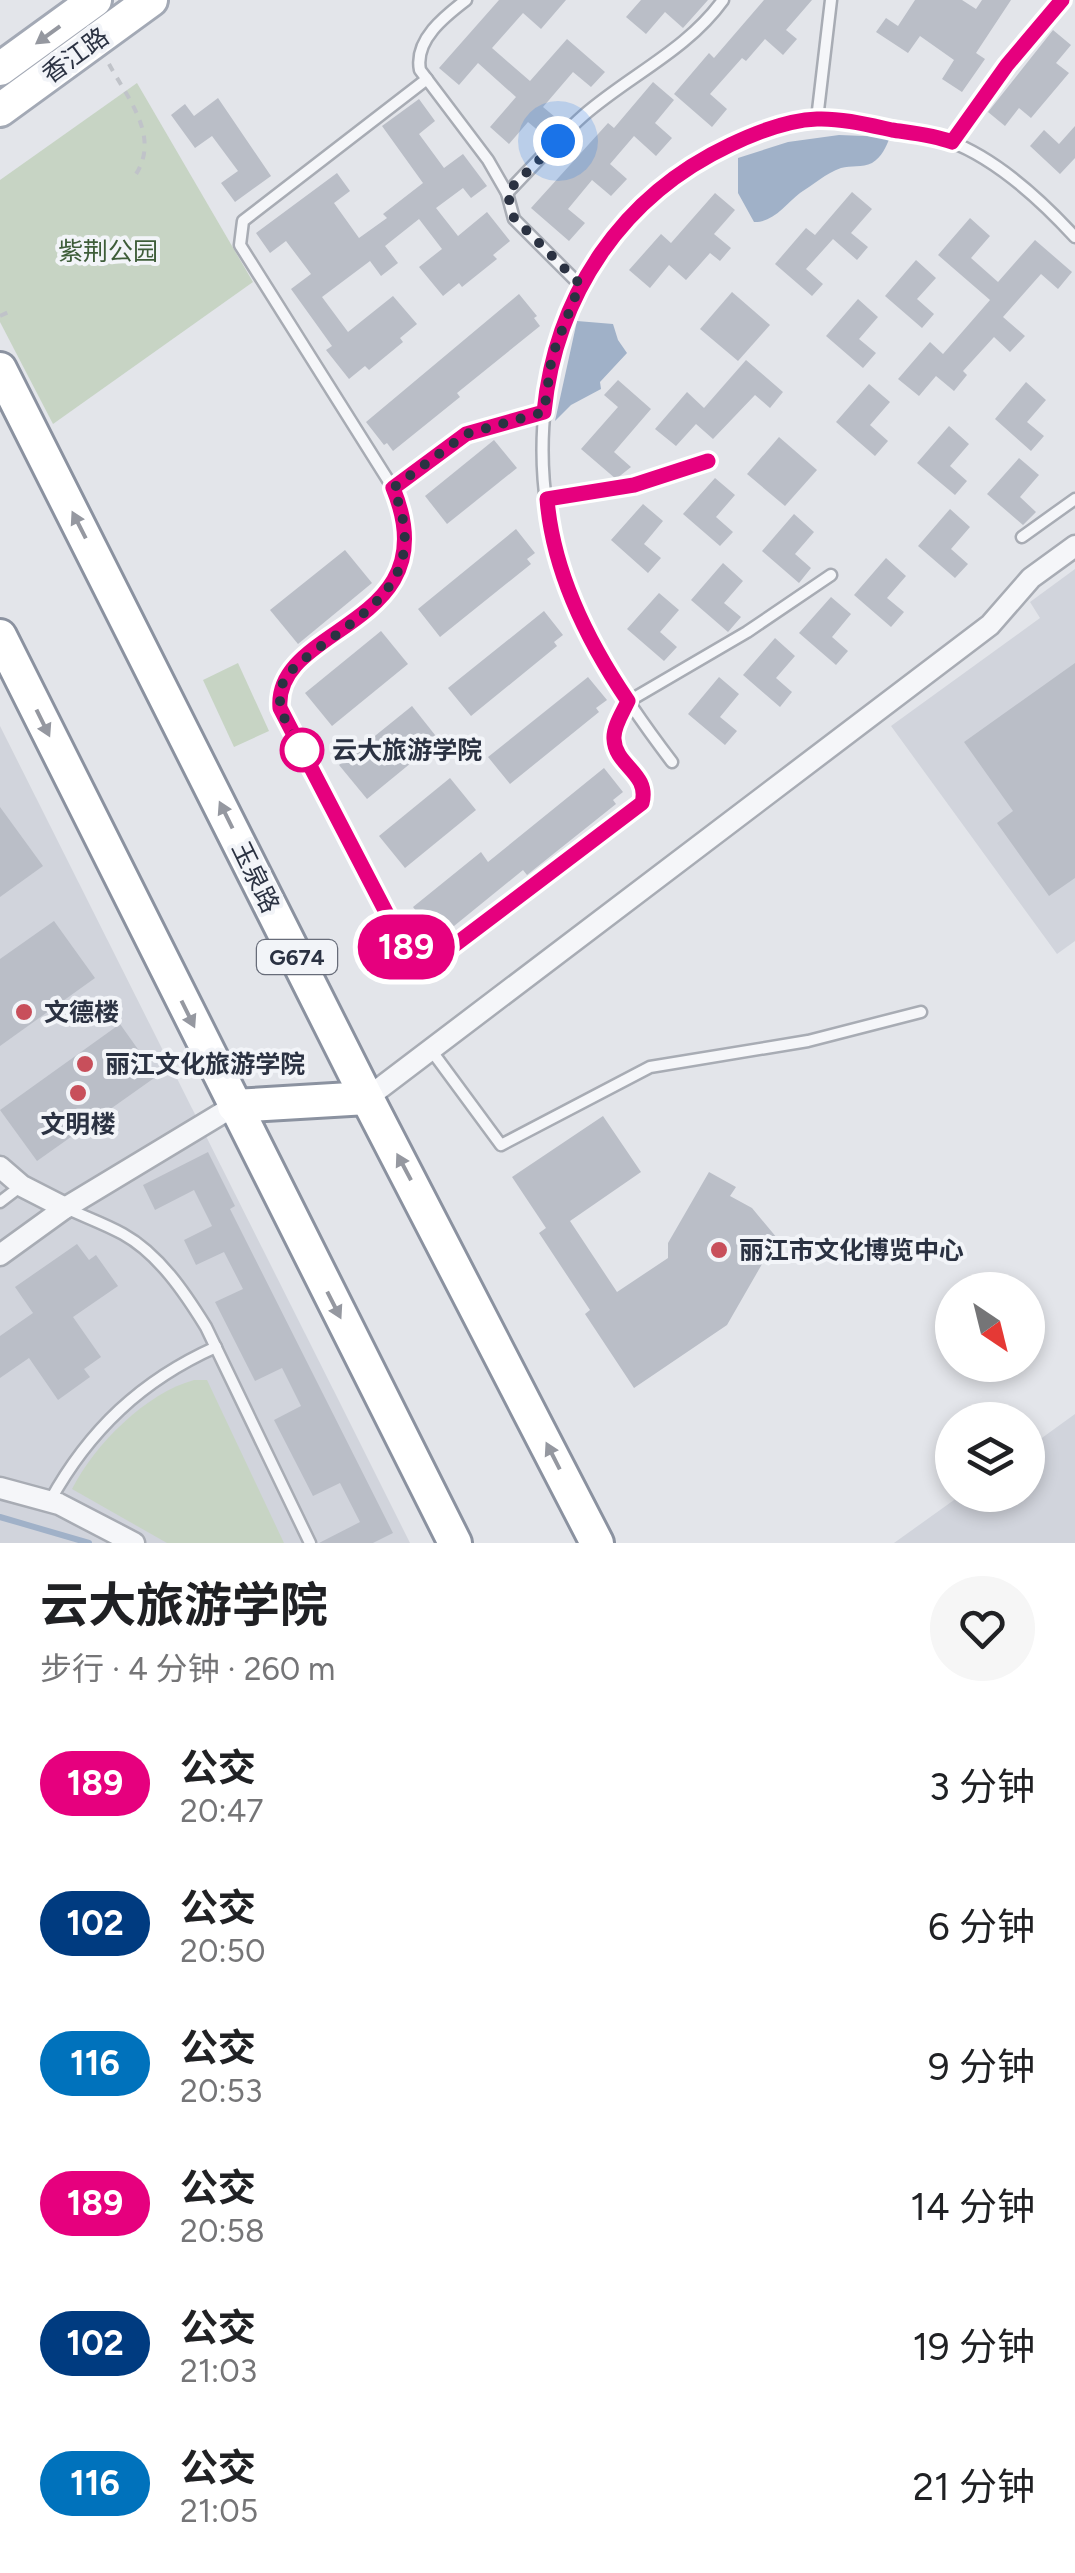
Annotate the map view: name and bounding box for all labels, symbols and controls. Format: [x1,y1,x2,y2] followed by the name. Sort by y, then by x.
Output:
[36,21,114,89] street label: 香江路
[35,24,61,44] one-way arrow
[533,116,583,166] your location
[58,236,158,266] park label: 紫荆公园
[71,510,88,539] one-way arrow
[35,709,52,738] one-way arrow
[281,729,323,771] marker: 云大旅游学院
[332,735,482,765] place label: 云大旅游学院
[217,800,234,829] one-way arrow
[226,837,286,917] street label: 玉泉路
[348,914,464,980] line badge: 189
[378,926,434,968] text: 189
[257,940,337,974] road number: G674
[44,997,119,1027] place label: 文德楼
[180,1000,197,1029] one-way arrow
[13,1001,35,1023] marker: 文德楼
[105,1049,305,1079] place label: 丽江文化旅游学院
[74,1053,96,1075] marker: 丽江文化旅游学院
[67,1082,89,1104] marker: 文明楼
[40,1109,116,1139] place label: 文明楼
[395,1153,412,1182] one-way arrow
[739,1235,964,1265] place label: 丽江市文化博览中心
[708,1239,730,1261] marker: 丽江市文化博览中心
[935,1272,1045,1382] north arrow
[935,1272,1045,1512] map controls
[325,1290,342,1319] one-way arrow
[935,1402,1045,1512] button: layers
[545,1441,562,1470] one-way arrow
[40,1576,328,1634] text: 云大旅游学院
[930,1576,1035,1681] button: heart
[40,1650,335,1688] text: 步行 · 4 分钟 · 260 m
[180,1745,256,1791] text: 公交
[67,1762,123,1804] text: 189
[929,1764,1035,1810] text: 3 分钟
[180,1792,264,1830] text: 20:47
[180,1885,256,1931] text: 公交
[66,1902,124,1944] text: 102
[928,1904,1035,1950] text: 6 分钟
[180,1932,265,1970] text: 20:50
[180,2025,256,2071] text: 公交
[70,2042,120,2084] text: 116
[928,2044,1035,2090] text: 9 分钟
[180,2072,262,2110] text: 20:53
[180,2165,256,2211] text: 公交
[67,2182,123,2224] text: 189
[910,2184,1035,2230] text: 14 分钟
[180,2212,265,2250] text: 20:58
[180,2305,256,2351] text: 公交
[66,2322,124,2364] text: 102
[912,2324,1035,2370] text: 19 分钟
[180,2352,257,2390] text: 21:03
[180,2445,256,2491] text: 公交
[70,2462,120,2504] text: 116
[913,2464,1035,2510] text: 21 分钟
[180,2492,258,2530] text: 21:05

